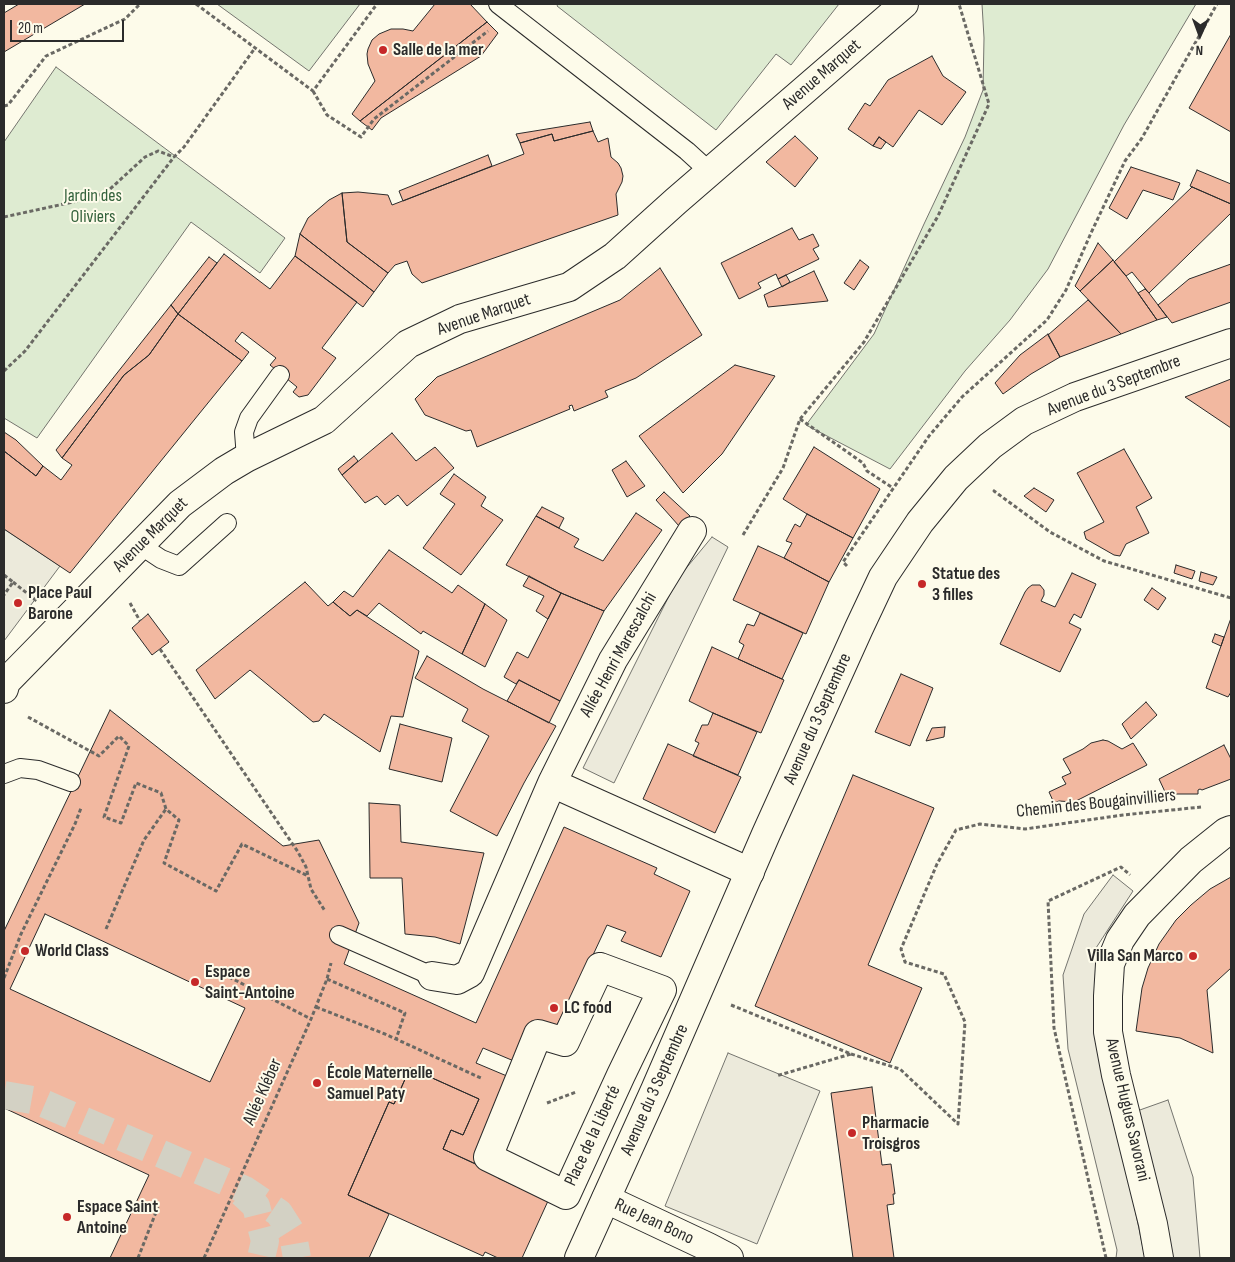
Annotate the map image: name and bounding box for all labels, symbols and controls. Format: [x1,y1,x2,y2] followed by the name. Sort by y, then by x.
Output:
[12,10,126,42] scale bar
[1175,10,1225,60] north arrow
[18,19,43,38] text: 20 m
[778,35,866,115] street label: Avenue Marquet
[393,39,484,61] place label: Salle de la mer
[1195,42,1204,59] text: N
[377,44,389,56] marker: Salle de la mer
[64,185,122,228] park label: Jardin des Oliviers
[435,289,533,341] street label: Avenue Marquet
[1044,351,1184,421] street label: Avenue du 3 Septembre
[109,493,193,577] street label: Avenue Marquet
[932,563,1000,606] place label: Statue des 3 filles
[916,578,928,590] marker: Statue des 3 filles
[28,582,92,624] place label: Place Paul Barone
[576,589,662,721] street label: Allée Henri Marescalchi
[12,597,24,609] marker: Place Paul Barone
[779,650,857,788] street label: Avenue du 3 Septembre
[1015,785,1177,823] street label: Chemin des Bougainvilliers
[35,940,109,962] place label: World Class
[19,945,31,957] marker: World Class
[1087,945,1183,967] place label: Villa San Marco
[1187,950,1199,962] marker: Villa San Marco
[205,961,295,1004] place label: Espace Saint-Antoine
[189,976,201,988] marker: Espace Saint-Antoine
[564,997,612,1019] place label: LC food
[548,1002,560,1014] marker: LC food
[616,1021,694,1159] street label: Avenue du 3 Septembre
[1100,1036,1154,1184] street label: Avenue Hugues Savorani
[239,1055,287,1129] street label: Allée Kléber
[327,1062,433,1104] place label: École Maternelle Samuel Paty
[311,1077,323,1089] marker: École Maternelle Samuel Paty
[560,1082,626,1190] street label: Place de la Liberté
[862,1112,929,1154] place label: Pharmacie Troisgros
[846,1127,858,1139] marker: Pharmacie Troisgros
[611,1194,697,1250] street label: Rue Jean Bono
[77,1196,158,1238] place label: Espace Saint Antoine
[61,1211,73,1223] marker: Espace Saint Antoine

